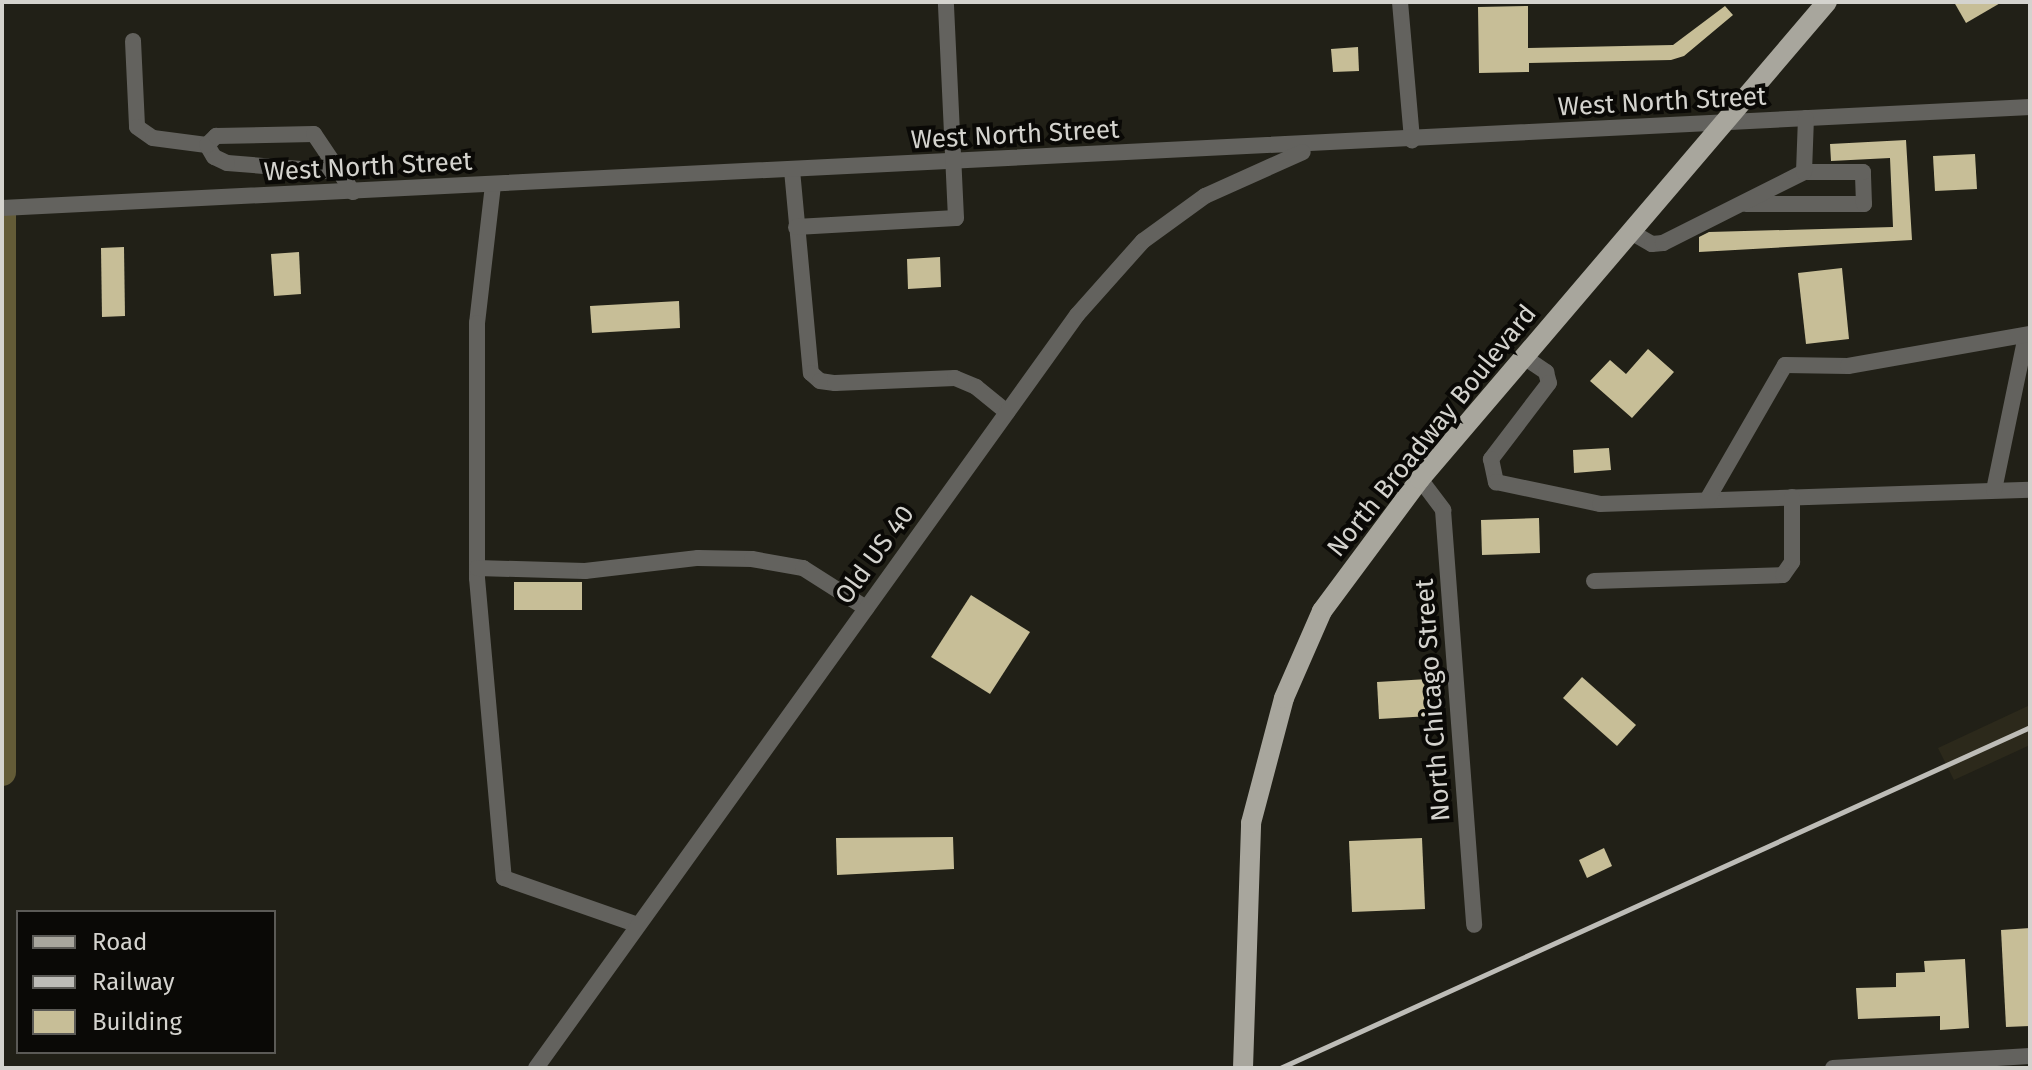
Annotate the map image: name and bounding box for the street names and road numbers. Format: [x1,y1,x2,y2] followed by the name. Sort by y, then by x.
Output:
[1557,81,1767,123] street label: West North Street
[910,114,1120,156] street label: West North Street
[263,146,473,188] street label: West North Street
[1321,299,1543,563] street label: North Broadway Boulevard
[829,500,921,610] street label: Old US 40
[1409,578,1457,822] street label: North Chicago Street

